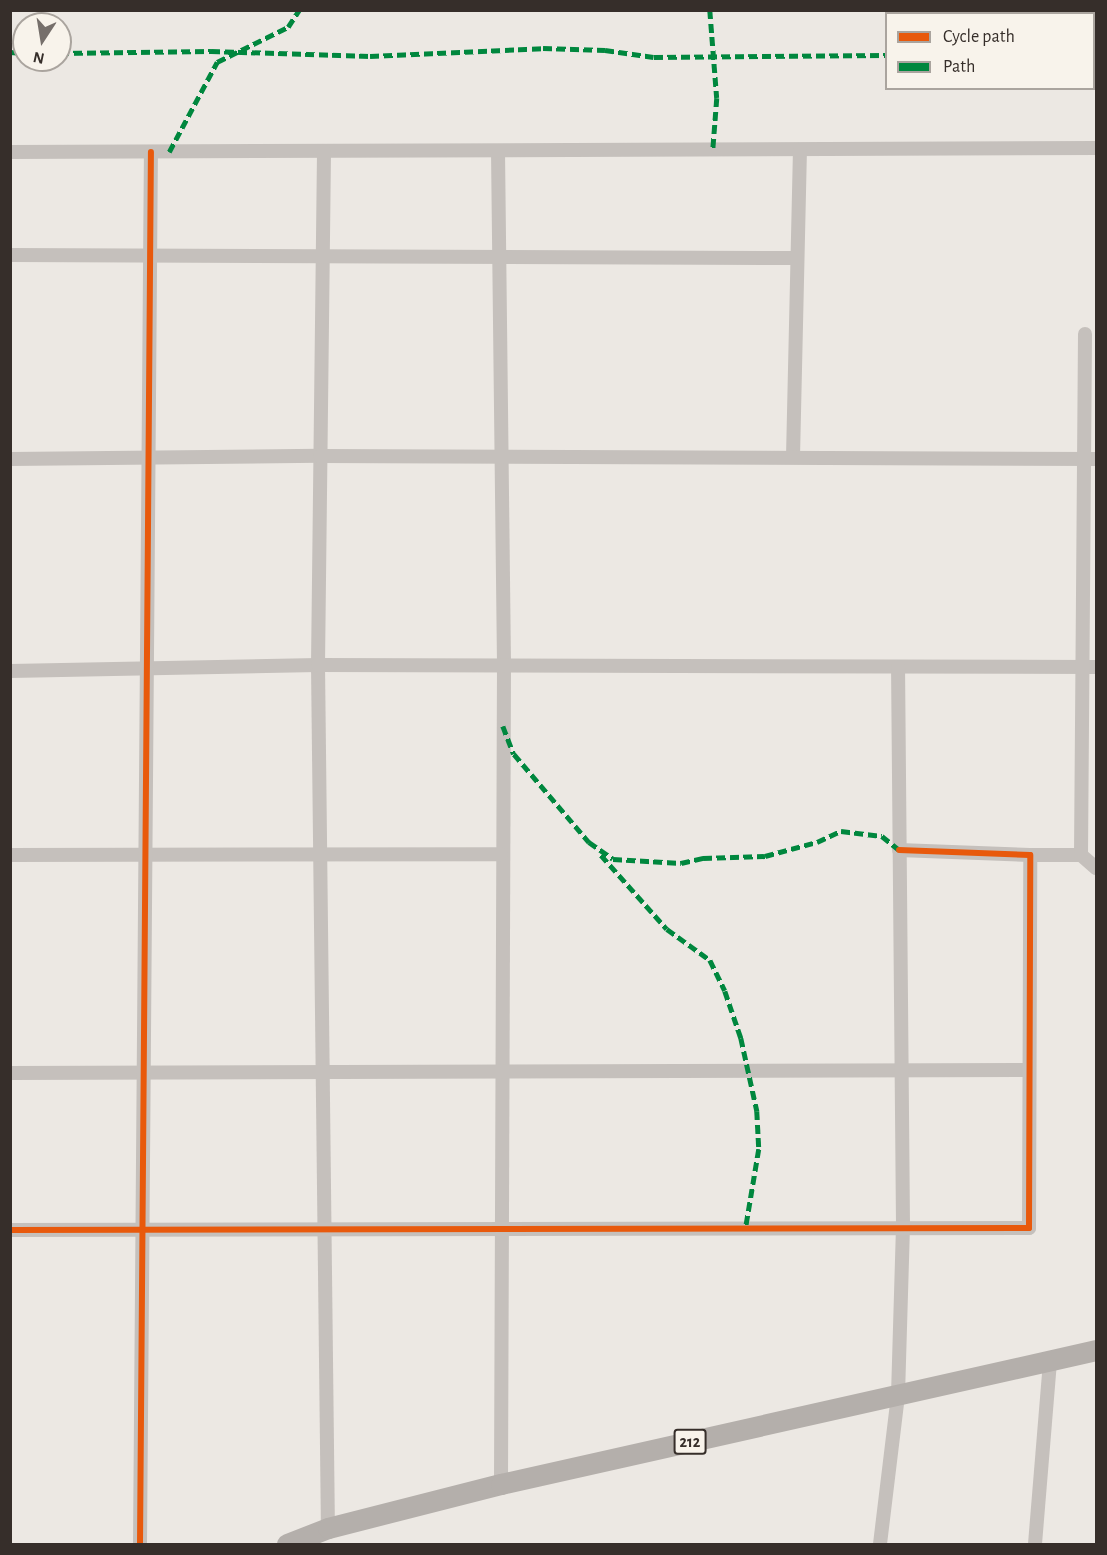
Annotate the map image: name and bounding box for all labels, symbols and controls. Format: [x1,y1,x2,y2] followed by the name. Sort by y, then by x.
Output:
[12,12,72,72] north arrow
[885,12,1095,90] legend
[943,28,1015,46] text: Cycle path
[32,49,46,67] text: N
[943,58,975,76] text: Path
[674,1429,706,1455] road number: 212

